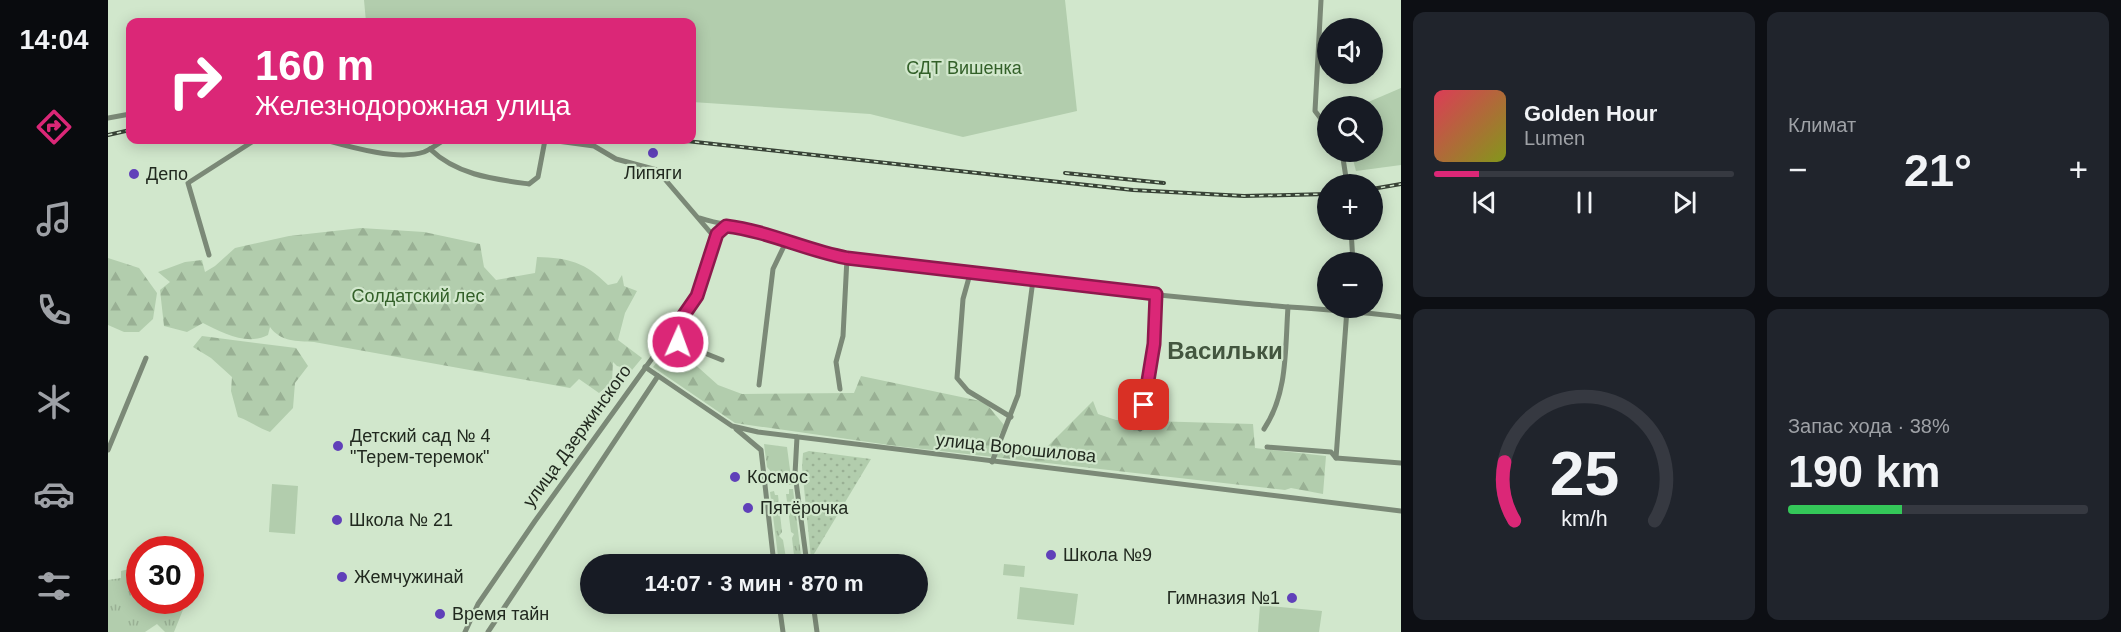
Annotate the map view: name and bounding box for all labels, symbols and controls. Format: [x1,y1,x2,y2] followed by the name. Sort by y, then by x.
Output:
[1317,18,1383,318] map controls
[1317,18,1383,84] button: sound
[19,25,89,55] text: 14:04
[156,42,234,120] icon: right
[255,42,374,89] text: 160 m
[906,58,1023,78] park label: СДТ Вишенка
[255,91,570,121] text: Железнодорожная улица
[1317,96,1383,162] button: search
[1524,101,1657,126] text: Golden Hour
[33,106,75,148] icon: directions
[1788,114,1856,136] text: Климат
[1524,127,1585,149] text: Lumen
[1904,145,1972,196] text: 21°
[646,146,660,160] marker: Липяги
[1788,151,1807,188] text: −
[2069,151,2088,188] text: +
[624,163,682,183] place label: Липяги
[146,164,188,184] place label: Депо
[127,167,141,181] marker: Депо
[1317,174,1383,240] button: +
[1468,186,1501,219] icon: previous
[1568,186,1601,219] icon: pause
[1668,186,1701,219] icon: next
[33,198,75,240] icon: music
[1317,252,1383,318] button: −
[352,286,484,306] park label: Солдатский лес
[33,289,75,331] icon: phone
[646,310,710,374] position arrow
[1167,337,1283,364] district label: Васильки
[519,361,635,511] street label: улица Дзержинского
[1118,379,1169,430] pin
[33,381,75,423] icon: climate
[1127,388,1160,421] icon: arrive
[1788,415,1950,437] text: Запас хода · 38%
[350,426,490,467] place label: Детский сад № 4 "Терем-теремок"
[935,430,1098,466] street label: улица Ворошилова
[331,439,345,453] marker: Детский сад № 4 "Терем-теремок"
[1549,439,1619,508] text: 25
[1788,446,1941,497] text: 190 km
[747,467,808,487] place label: Космос
[728,470,742,484] marker: Космос
[33,473,75,515] icon: car
[760,498,849,518] place label: Пятёрочка
[741,501,755,515] marker: Пятёрочка
[1561,508,1607,532] text: km/h
[349,510,453,530] place label: Школа № 21
[330,513,344,527] marker: Школа № 21
[126,536,204,614] speed limit sign: 30
[1063,545,1152,565] place label: Школа №9
[1044,548,1058,562] marker: Школа №9
[33,565,75,607] icon: filters
[354,567,463,587] place label: Жемчужинай
[335,570,349,584] marker: Жемчужинай
[644,571,864,596] text: 14:07 · 3 мин · 870 m
[1167,588,1280,608] place label: Гимназия №1
[1285,591,1299,605] marker: Гимназия №1
[452,604,549,624] place label: Время тайн
[433,607,447,621] marker: Время тайн

